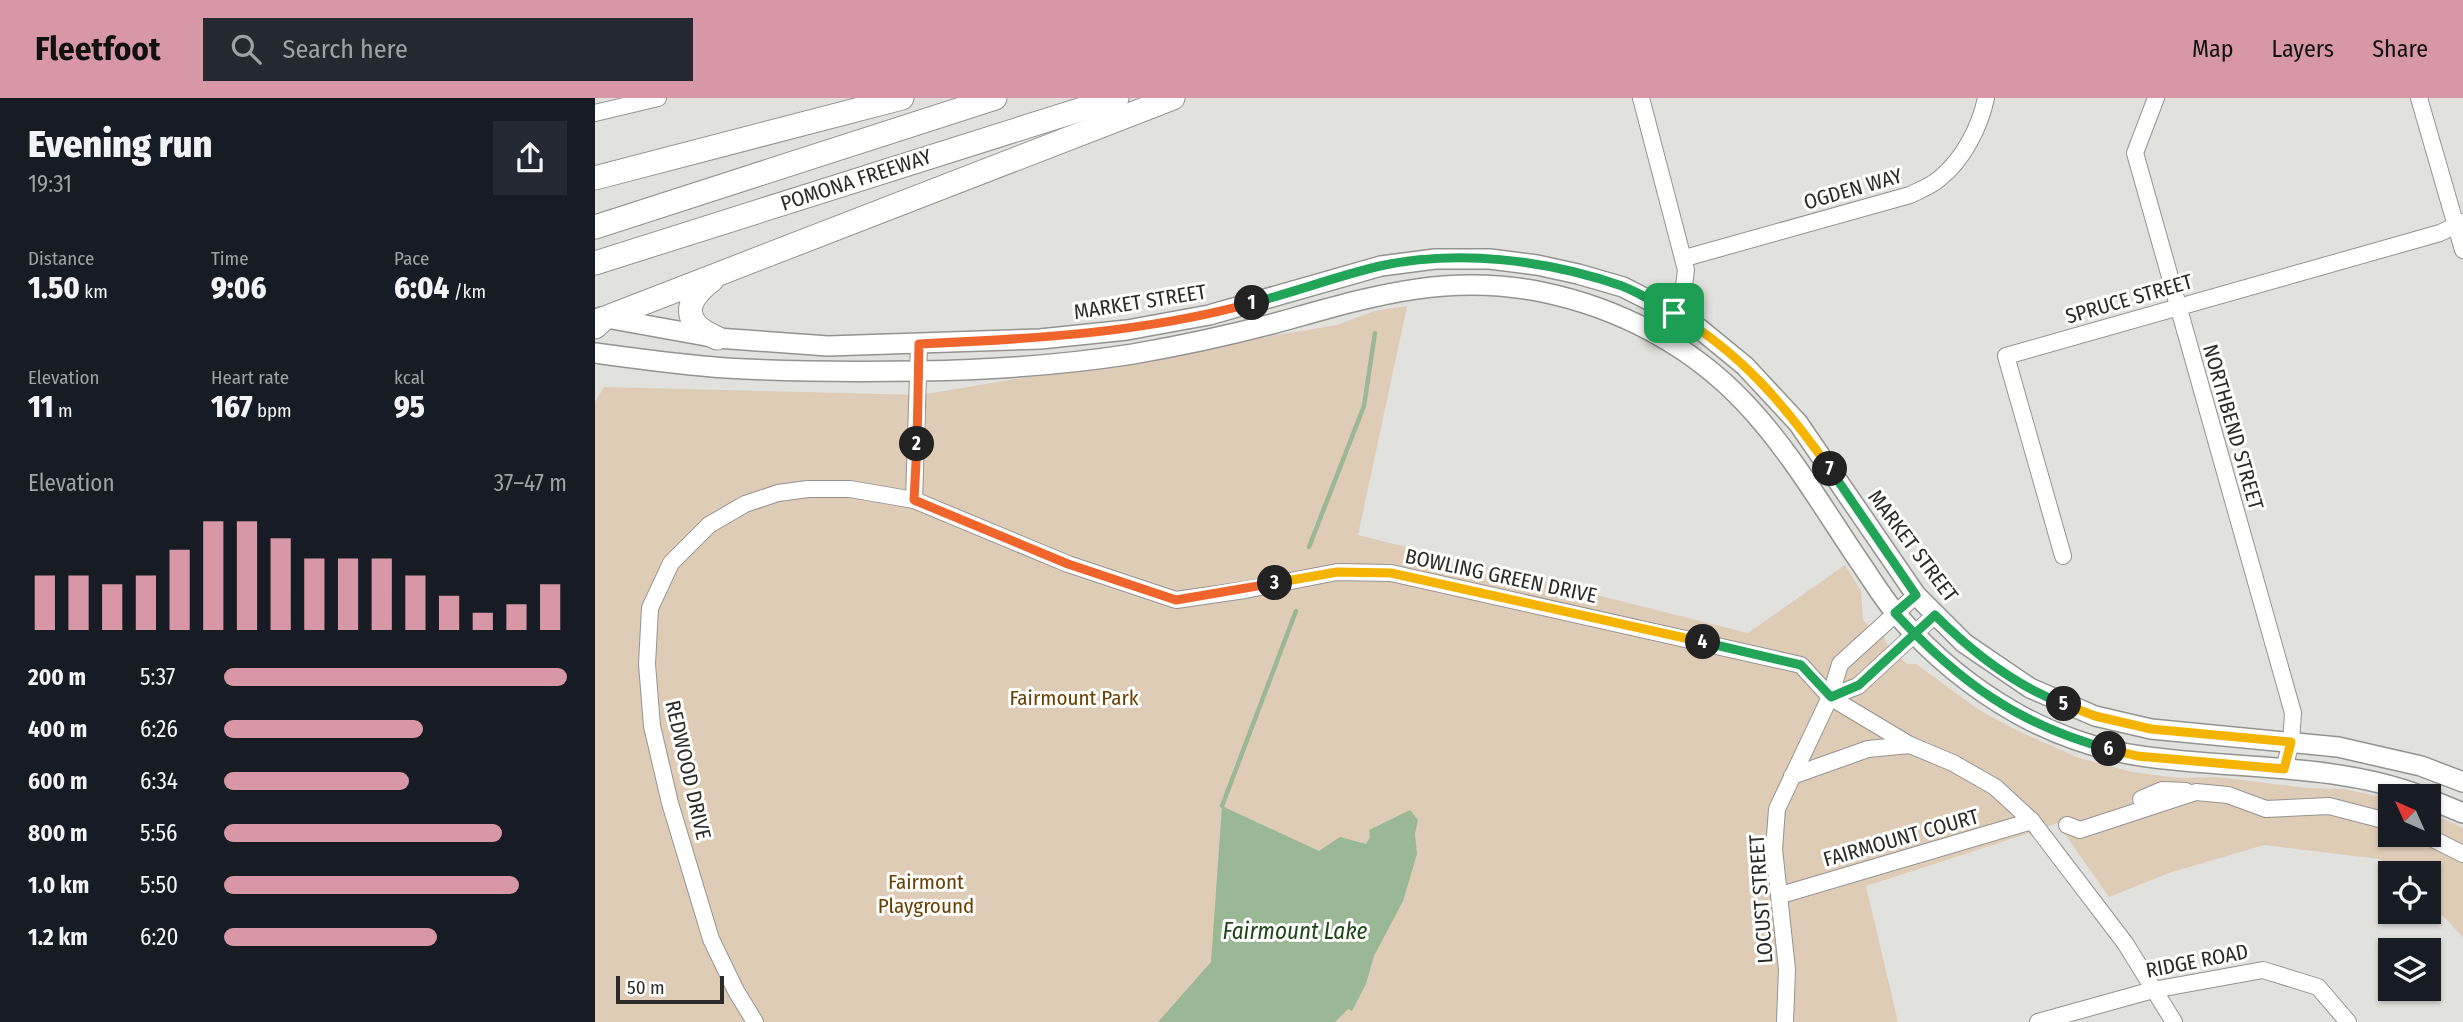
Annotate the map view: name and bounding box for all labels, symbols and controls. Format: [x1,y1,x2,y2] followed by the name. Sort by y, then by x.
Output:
[203,18,693,81] search box
[35,29,161,69] text: Fleetfoot
[227,30,265,68] icon: search
[283,34,408,65] text: Search here
[2192,35,2234,63] text: Map
[2272,35,2334,63] text: Layers
[2372,35,2428,63] text: Share
[28,121,212,167] text: Evening run
[493,121,567,195] button: share
[777,143,935,217] street label: POMONA FREEWAY
[1801,162,1906,215] street label: OGDEN WAY
[28,170,72,198] text: 19:31
[28,247,95,270] text: Distance
[211,247,249,270] text: Time
[394,247,429,270] text: Pace
[2062,268,2196,330] street label: SPRUCE STREET
[28,270,80,306] text: 1.50
[211,270,266,306] text: 9:06
[394,270,449,306] text: 6:04
[1072,279,1208,325] street label: MARKET STREET
[80,280,108,303] text: km
[449,280,486,303] text: /km
[1644,283,1704,343] pin
[1235,286,1269,320] pin: 1
[1247,291,1256,314] text: 1
[1655,294,1693,332] icon: arrive
[2197,341,2269,513] street label: NORTHBEND STREET
[28,366,100,389] text: Elevation
[211,366,289,389] text: Heart rate
[394,366,425,389] text: kcal
[28,389,53,425] text: 11
[211,389,252,425] text: 167
[394,389,425,425] text: 95
[53,399,73,422] text: m
[252,399,292,422] text: bpm
[899,426,935,462] pin: 2
[912,432,921,455] text: 2
[1813,452,1847,486] pin: 7
[1825,457,1834,480] text: 7
[28,469,115,497] text: Elevation
[494,469,567,497] text: 37–47 m
[1862,485,1964,607] street label: MARKET STREET
[1403,543,1599,609] street label: BOWLING GREEN DRIVE
[1257,566,1293,601] pin: 3
[1270,571,1279,594] text: 3
[1685,624,1721,660] pin: 4
[1698,630,1707,653] text: 4
[28,663,86,691] text: 200 m
[140,663,175,691] text: 5:37
[1009,685,1139,711] park label: Fairmount Park
[2047,686,2081,722] pin: 5
[2059,692,2068,715] text: 5
[659,698,717,842] street label: REDWOOD DRIVE
[28,715,87,743] text: 400 m
[140,715,178,743] text: 6:26
[2091,732,2127,766] pin: 6
[2104,737,2113,760] text: 6
[28,767,87,795] text: 600 m
[140,767,178,795] text: 6:34
[2378,784,2441,847] north arrow
[2378,784,2441,1001] map controls
[1820,803,1982,873] street label: FAIRMOUNT COURT
[28,819,88,847] text: 800 m
[140,819,178,847] text: 5:56
[1744,833,1778,964] street label: LOCUST STREET
[2378,861,2441,924] button: locate
[878,869,974,919] park label: Fairmont Playground
[28,871,89,899] text: 1.0 km
[140,871,178,899] text: 5:50
[1222,917,1368,945] water label: Fairmount Lake
[28,923,88,951] text: 1.2 km
[140,923,178,951] text: 6:20
[2144,938,2250,984] street label: RIDGE ROAD
[2378,938,2441,1001] button: layers
[616,973,725,1005] scale bar
[627,976,665,999] text: 50 m

